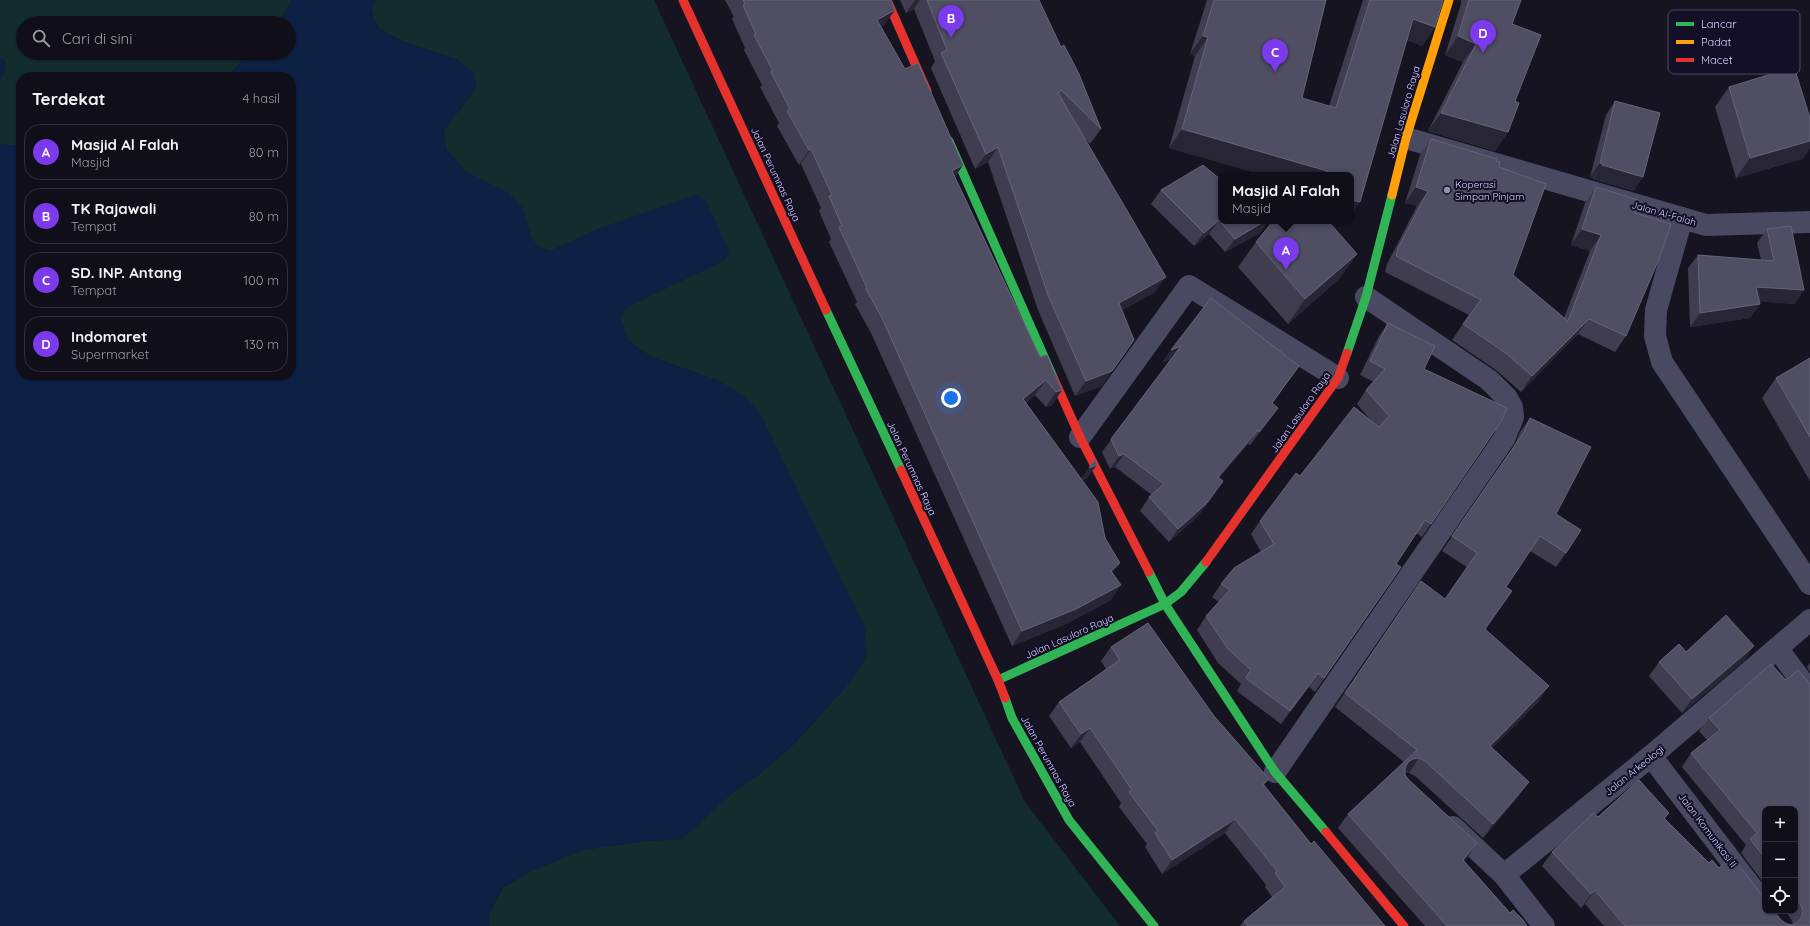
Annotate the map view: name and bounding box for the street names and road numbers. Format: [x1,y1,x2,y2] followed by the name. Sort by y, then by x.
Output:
[1384,64,1423,160] street label: Jalan Lasuloro Raya
[748,125,803,223] street label: Jalan Perumnas Raya
[1630,198,1698,229] street label: Jalan Al-Falah
[1268,369,1333,455] street label: Jalan Lasuloro Raya
[884,419,939,517] street label: Jalan Perumnas Raya
[1023,611,1116,662] street label: Jalan Lasuloro Raya
[1018,713,1079,809] street label: Jalan Perumnas Raya
[1602,743,1667,798] street label: Jalan Arkeologi
[1675,790,1740,870] street label: Jalan Komunikasi II

